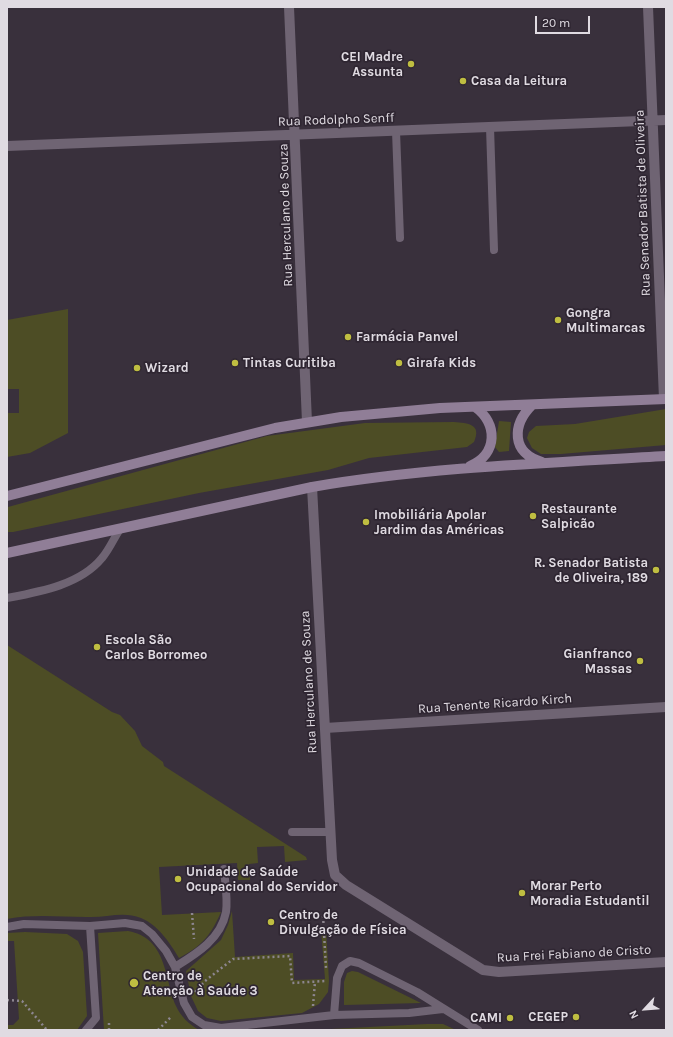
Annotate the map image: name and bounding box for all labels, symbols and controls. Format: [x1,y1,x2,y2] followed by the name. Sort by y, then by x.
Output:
[537,8,592,34] scale bar
[542,16,570,30] text: 20 m
[341,49,403,80] place label: CEI Madre Assunta
[406,59,416,69] marker: CEI Madre Assunta
[471,73,567,89] place label: Casa da Leitura
[458,76,468,86] marker: Casa da Leitura
[278,110,394,130] street label: Rua Rodolpho Senff
[632,110,654,296] street label: Rua Senador Batista de Oliveira
[276,143,296,287] street label: Rua Herculano de Souza
[566,305,645,336] place label: Gongra Multimarcas
[553,315,563,325] marker: Gongra Multimarcas
[356,329,458,345] place label: Farmácia Panvel
[343,332,353,342] marker: Farmácia Panvel
[243,355,336,371] place label: Tintas Curitiba
[407,355,476,371] place label: Girafa Kids
[230,358,240,368] marker: Tintas Curitiba
[394,358,404,368] marker: Girafa Kids
[145,360,189,376] place label: Wizard
[132,363,142,373] marker: Wizard
[541,501,617,532] place label: Restaurante Salpicão
[374,507,504,538] place label: Imobiliária Apolar Jardim das Américas
[528,511,538,521] marker: Restaurante Salpicão
[361,517,371,527] marker: Imobiliária Apolar Jardim das Américas
[534,555,648,586] place label: R. Senador Batista de Oliveira, 189
[651,565,661,575] marker: R. Senador Batista de Oliveira, 189
[297,610,321,754] street label: Rua Herculano de Souza
[105,632,207,663] place label: Escola São Carlos Borromeo
[92,642,102,652] marker: Escola São Carlos Borromeo
[563,646,632,677] place label: Gianfranco Massas
[635,656,645,666] marker: Gianfranco Massas
[417,691,573,717] street label: Rua Tenente Ricardo Kirch
[186,864,337,895] place label: Unidade de Saúde Ocupacional do Servidor
[173,874,183,884] marker: Unidade de Saúde Ocupacional do Servidor
[530,878,649,909] place label: Morar Perto Moradia Estudantil
[517,888,527,898] marker: Morar Perto Moradia Estudantil
[279,907,406,938] place label: Centro de Divulgação de Física
[266,917,276,927] marker: Centro de Divulgação de Física
[496,942,652,966] street label: Rua Frei Fabiano de Cristo
[143,968,258,999] place label: Centro de Atenção à Saúde 3
[128,977,140,989] marker: Centro de Atenção à Saúde 3
[625,989,665,1029] north arrow
[626,1008,641,1021] text: N
[528,1009,568,1025] place label: CEGEP
[470,1010,502,1026] place label: CAMI
[571,1012,581,1022] marker: CEGEP
[505,1013,515,1023] marker: CAMI

